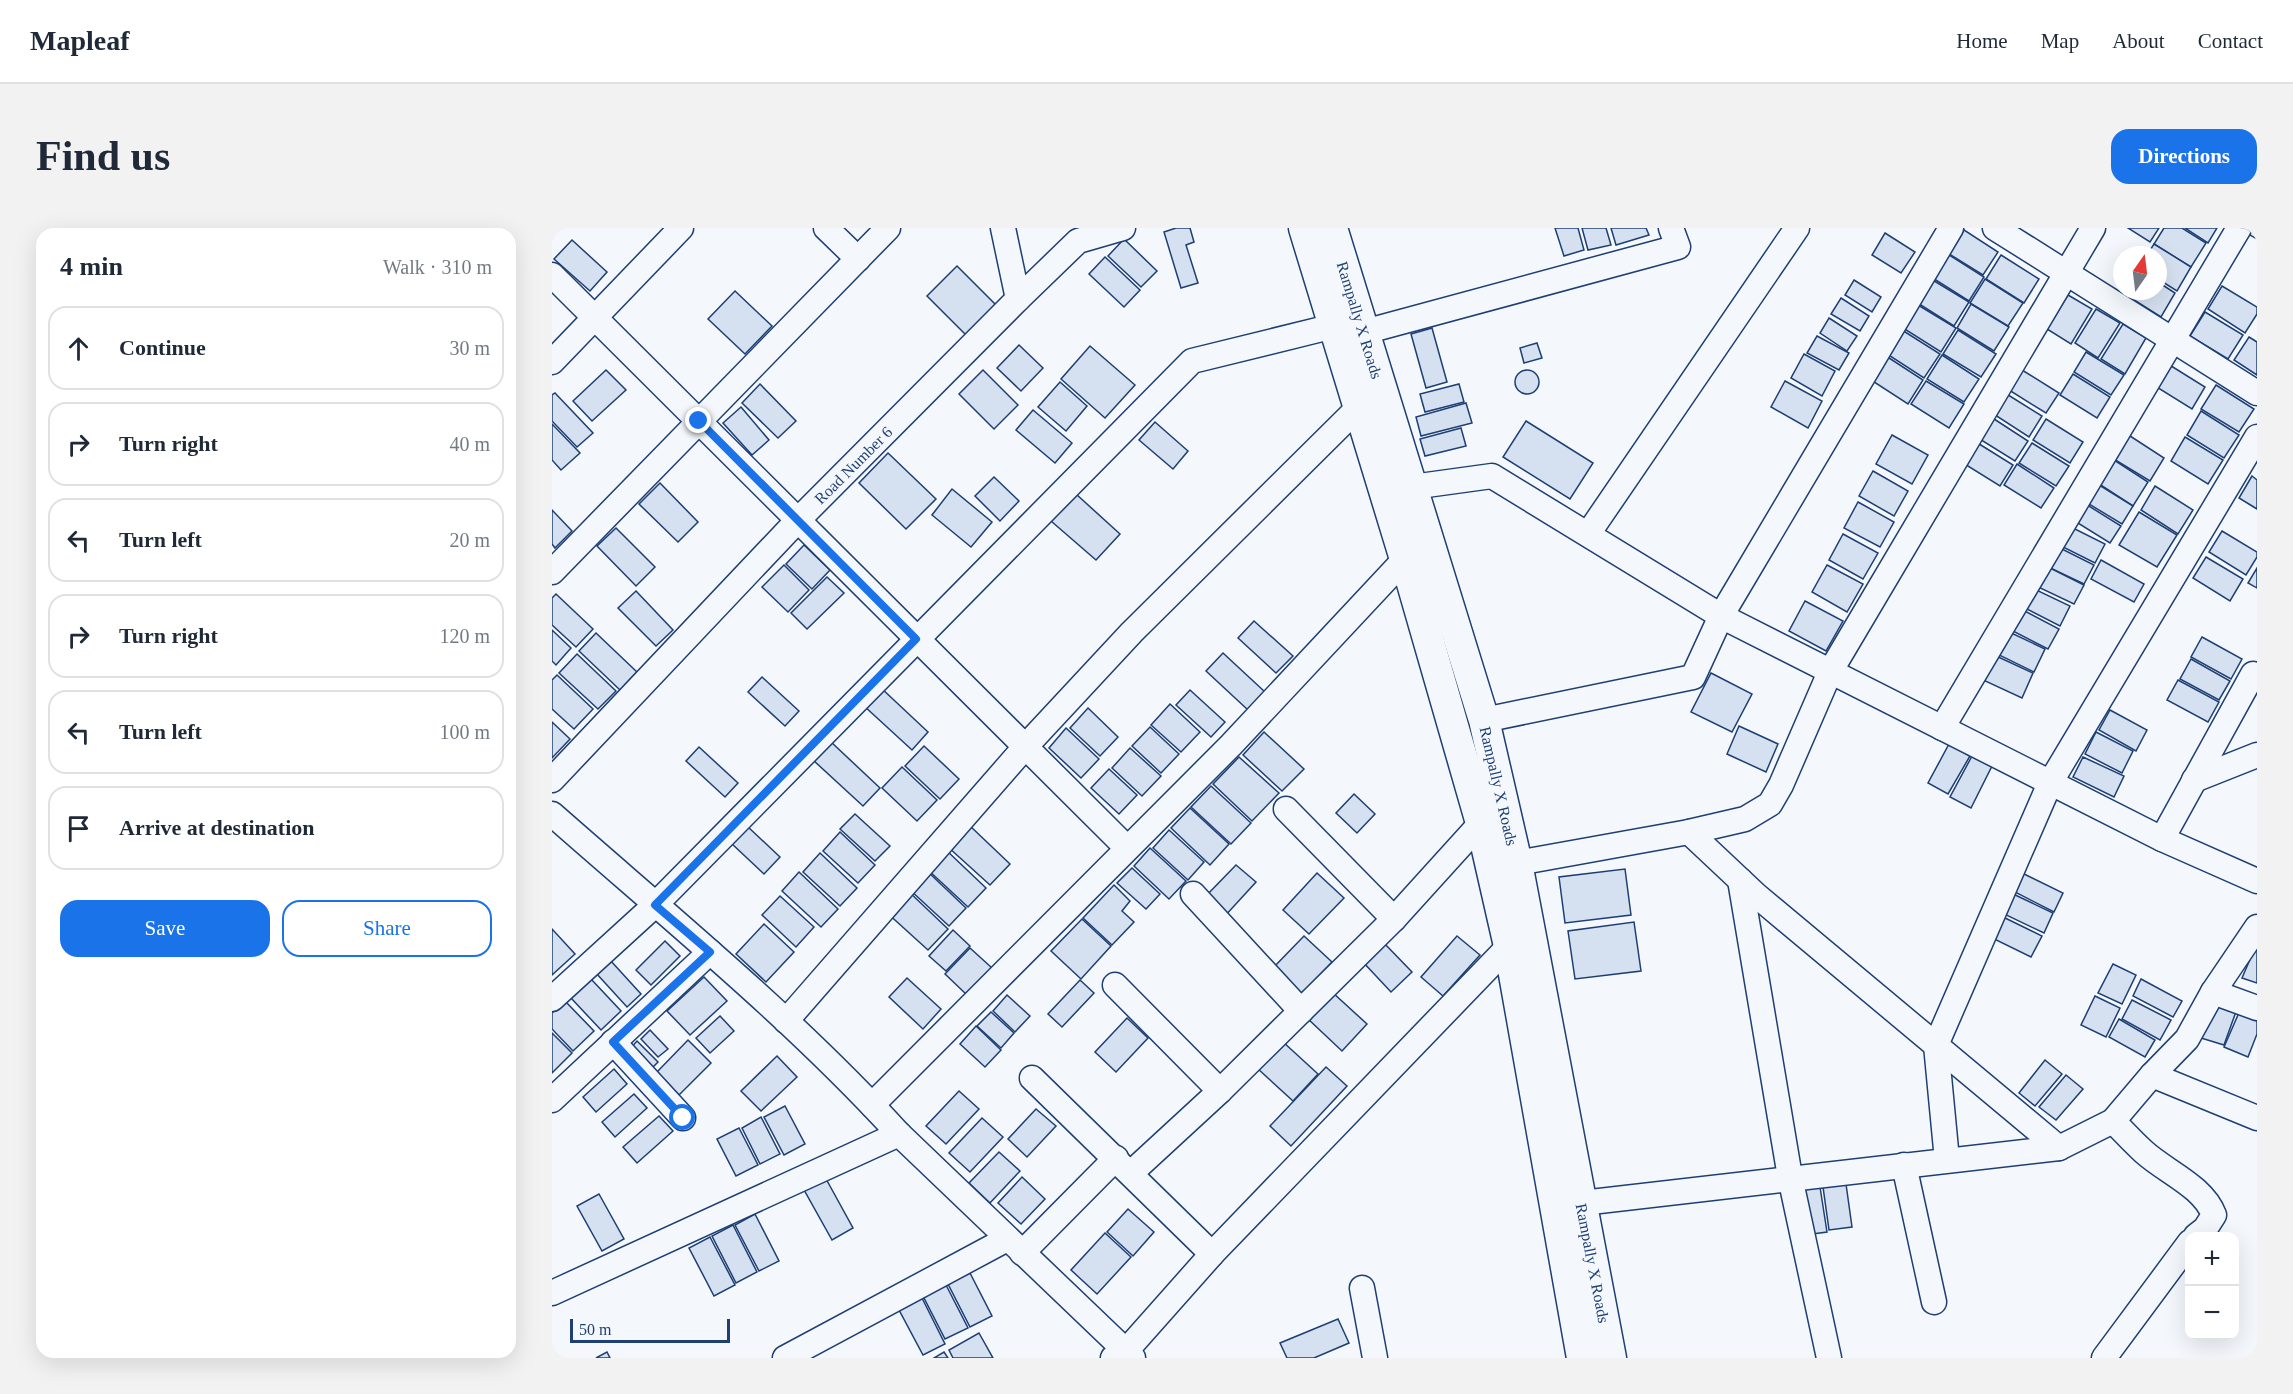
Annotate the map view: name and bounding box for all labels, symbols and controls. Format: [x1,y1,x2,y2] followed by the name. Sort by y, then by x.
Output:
[30,25,130,56] text: Mapleaf
[1956,29,2008,53] text: Home
[2041,29,2079,53] text: Map
[2112,29,2165,53] text: About
[2198,29,2263,53] text: Contact
[2111,129,2257,184] button: Directions
[36,133,170,179] text: Find us
[2113,246,2167,300] north arrow
[60,252,123,281] text: 4 min
[383,256,492,278] text: Walk · 310 m
[1333,259,1385,381] street label: Rampally X Roads
[62,332,95,365] icon: ahead
[119,335,206,360] text: Continue
[449,337,490,359] text: 30 m
[685,407,711,433] route end
[811,423,895,507] street label: Road Number 6
[62,428,95,461] icon: right
[119,431,218,456] text: Turn right
[449,433,490,455] text: 40 m
[62,524,95,557] icon: left
[119,527,202,552] text: Turn left
[449,529,490,551] text: 20 m
[62,620,95,653] icon: right
[119,623,218,648] text: Turn right
[439,625,490,647] text: 120 m
[62,716,95,749] icon: left
[119,719,202,744] text: Turn left
[439,721,490,743] text: 100 m
[1476,725,1520,848] street label: Rampally X Roads
[62,812,95,845] icon: arrive
[119,815,315,840] text: Arrive at destination
[60,900,270,957] button: Save
[282,900,492,957] button: Share
[669,1104,695,1130] route start
[1572,1202,1612,1325] street label: Rampally X Roads
[2185,1232,2239,1340] map controls
[2185,1232,2239,1286] button: +
[2185,1286,2239,1340] button: −
[570,1316,730,1344] scale bar
[579,1321,611,1338] text: 50 m

